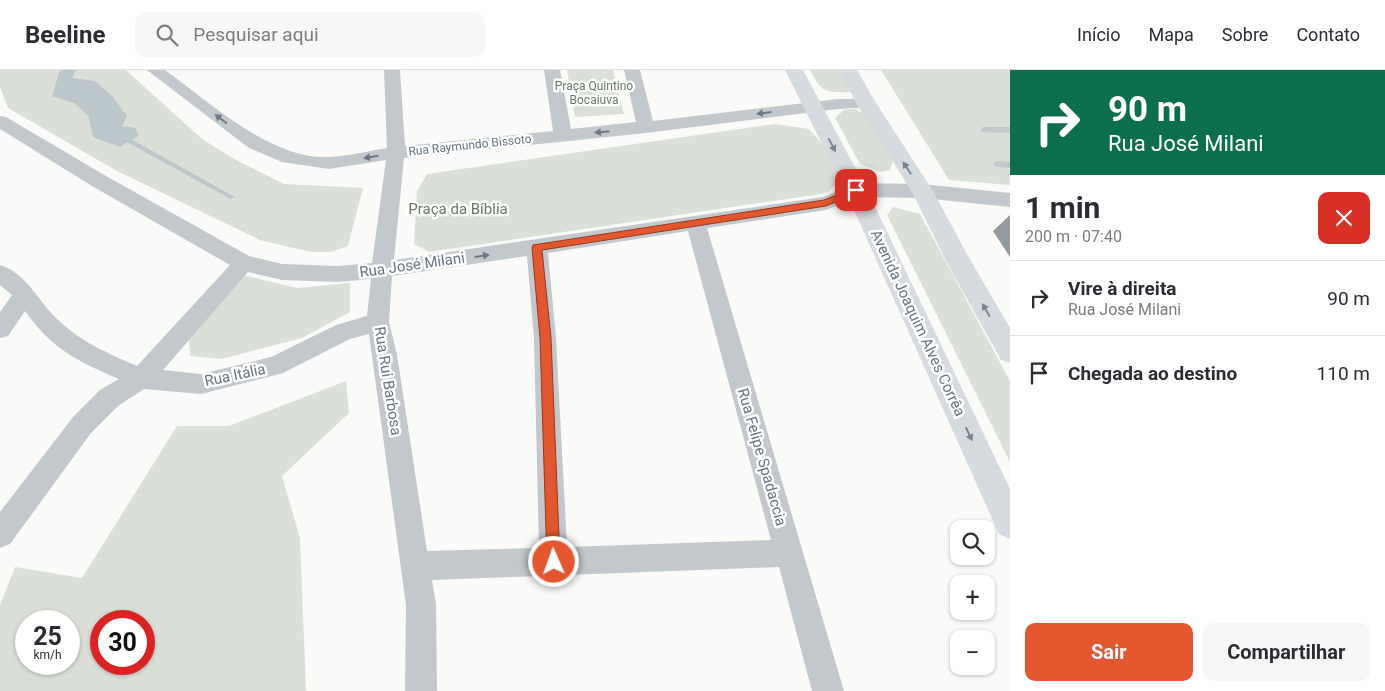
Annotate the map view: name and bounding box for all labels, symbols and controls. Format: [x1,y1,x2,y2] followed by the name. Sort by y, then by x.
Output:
[135,12,485,57] search box
[25,21,105,49] text: Beeline
[153,21,181,49] icon: search
[193,23,319,46] text: Pesquisar aqui
[1077,24,1120,45] text: Início
[1148,24,1194,45] text: Mapa
[1222,24,1268,45] text: Sobre
[1296,24,1360,45] text: Contato
[555,79,633,107] park label: Praça Quintino Bocaiuva
[1108,89,1187,130] text: 90 m
[1025,90,1090,155] icon: right
[755,109,771,117] one-way arrow
[215,113,228,124] one-way arrow
[594,128,610,136] one-way arrow
[1108,131,1264,156] text: Rua José Milani
[408,132,532,158] street label: Rua Raymundo Bissoto
[828,137,836,152] one-way arrow
[363,153,379,161] one-way arrow
[903,161,912,174] one-way arrow
[835,169,877,211] pin
[842,176,870,204] icon: arrive
[1025,190,1100,225] text: 1 min
[1318,192,1370,244] button: close
[408,200,508,218] park label: Praça da Bíblia
[867,227,969,419] street label: Avenida Joaquim Alves Corrêa
[1025,227,1122,246] text: 200 m · 07:40
[358,249,466,281] street label: Rua José Milani
[474,251,490,259] one-way arrow
[1068,277,1177,300] text: Vire à direita
[1025,284,1053,312] icon: right
[1327,287,1370,310] text: 90 m
[1068,300,1181,319] text: Rua José Milani
[982,302,990,317] one-way arrow
[371,325,405,437] street label: Rua Rui Barbosa
[1025,359,1053,387] icon: arrive
[203,360,267,390] street label: Rua Itália
[1068,362,1237,385] text: Chegada ao destino
[1317,362,1370,385] text: 110 m
[734,386,790,528] street label: Rua Felipe Spadaccia
[965,427,973,441] one-way arrow
[950,520,995,675] map controls
[950,520,995,565] button: search
[527,535,579,587] position arrow
[950,575,995,620] button: +
[90,610,155,675] speed limit sign: 30
[33,622,62,651] text: 25
[1025,623,1193,681] button: Sair
[1203,623,1370,681] button: Compartilhar
[950,630,995,675] button: −
[33,648,62,662] text: km/h

